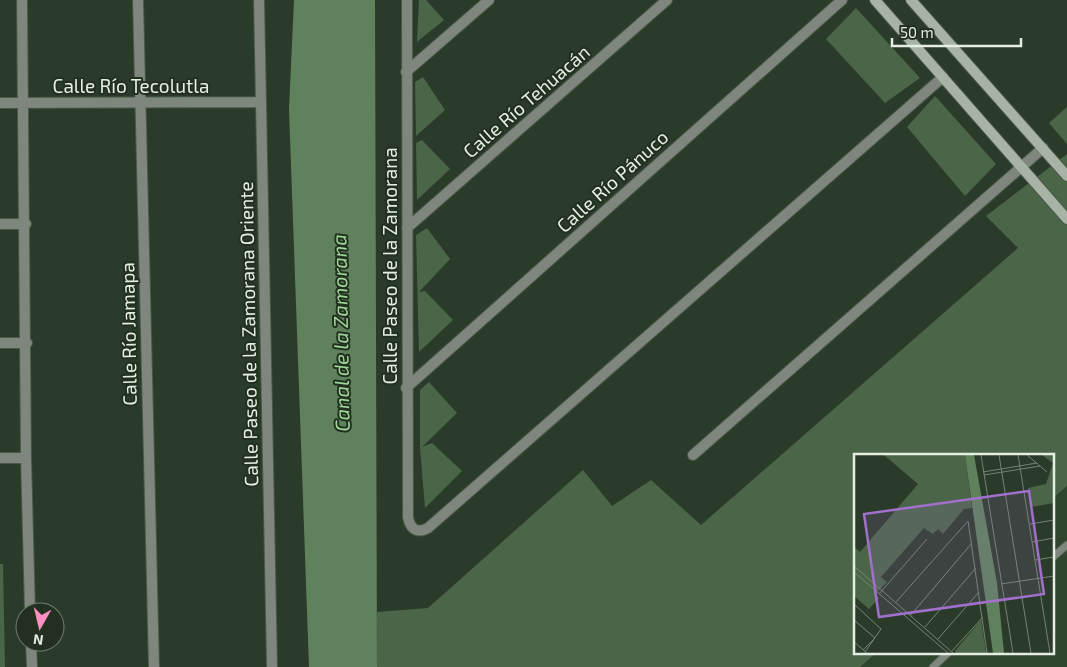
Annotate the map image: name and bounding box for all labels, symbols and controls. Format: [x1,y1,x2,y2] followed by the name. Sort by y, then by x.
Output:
[892,15,1021,47] scale bar
[900,23,934,41] text: 50 m
[458,40,594,162] street label: Calle Río Tehuacán
[53,74,209,97] street label: Calle Río Tecolutla
[552,125,672,237] street label: Calle Río Pánuco
[378,147,401,385] street label: Calle Paseo de la Zamorana
[234,181,262,487] street label: Calle Paseo de la Zamorana Oriente
[326,234,354,432] water label: Canal de la Zamorana
[115,262,141,406] street label: Calle Río Jamapa
[854,454,1054,654] inset map
[15,602,65,652] north arrow
[32,631,44,649] text: N

